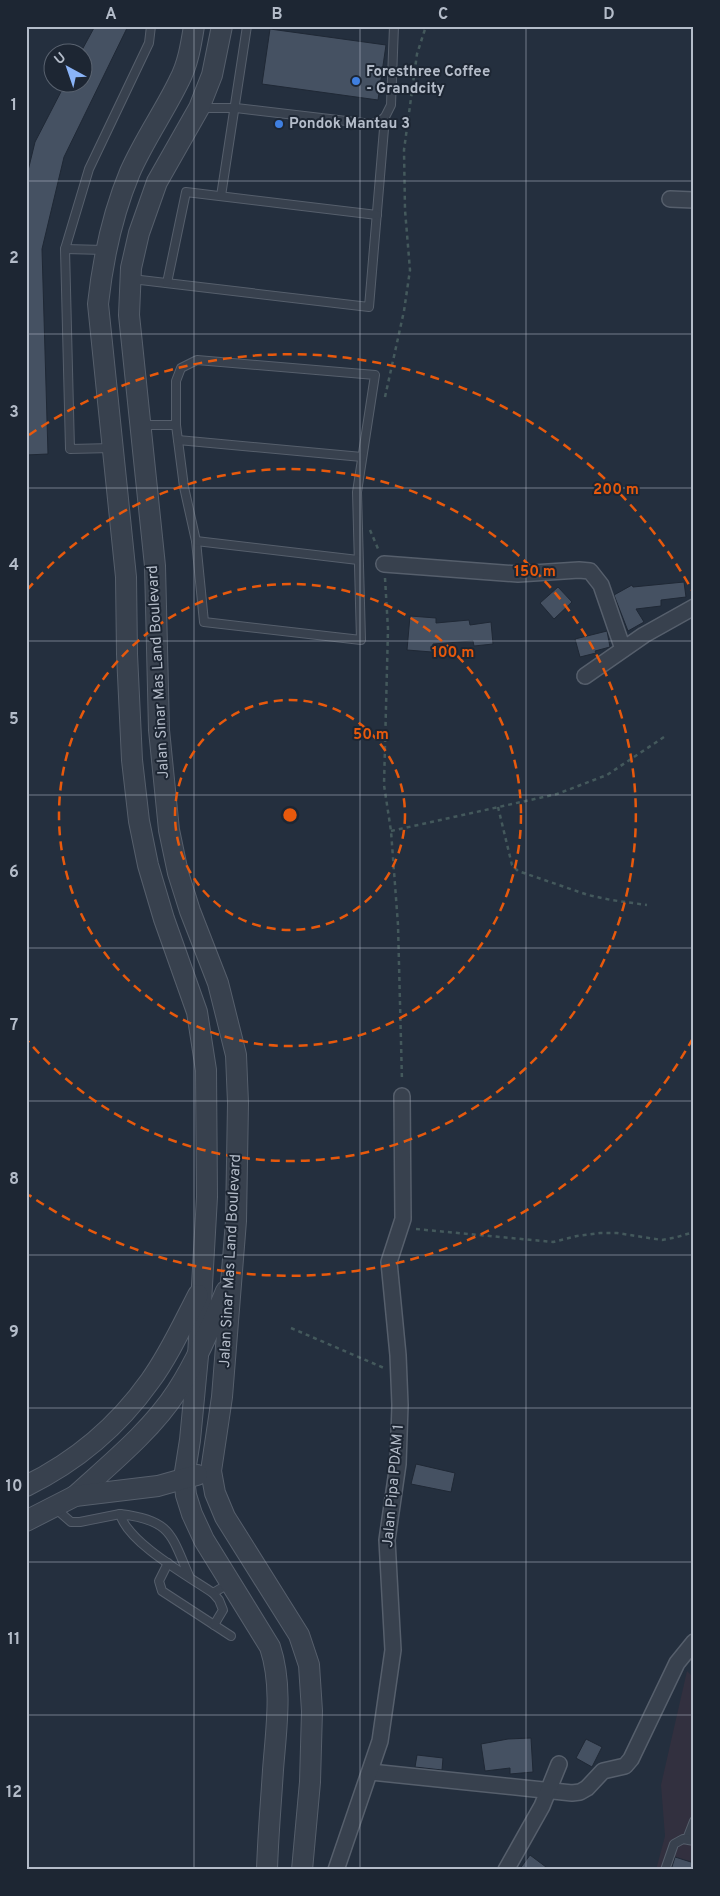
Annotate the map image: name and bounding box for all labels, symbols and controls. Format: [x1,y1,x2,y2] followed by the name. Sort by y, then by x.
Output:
[105,5,117,25] text: A
[271,5,283,25] text: B
[438,5,448,25] text: C
[603,5,615,25] text: D
[42,42,92,92] north arrow
[51,49,70,69] text: U
[366,63,490,99] place label: Foresthree Coffee - Grandcity
[350,75,362,87] marker: Foresthree Coffee - Grandcity
[11,96,17,116] text: 1
[289,115,410,134] place label: Pondok Mantau 3
[273,118,285,130] marker: Pondok Mantau 3
[9,249,19,269] text: 2
[9,403,19,423] text: 3
[593,481,639,500] text: 200 m
[9,556,19,576] text: 4
[514,563,556,582] text: 150 m
[144,565,174,779] street label: Jalan Sinar Mas Land Boulevard
[432,644,474,663] text: 100 m
[9,710,19,730] text: 5
[353,726,389,745] text: 50 m
[281,806,299,824] centre of rings
[9,863,19,883] text: 6
[10,1016,18,1036] text: 7
[216,1154,246,1368] street label: Jalan Sinar Mas Land Boulevard
[9,1170,19,1190] text: 8
[9,1323,19,1343] text: 9
[379,1424,409,1548] street label: Jalan Pipa PDAM 1
[6,1477,22,1497] text: 10
[8,1630,20,1650] text: 11
[6,1783,22,1803] text: 12

